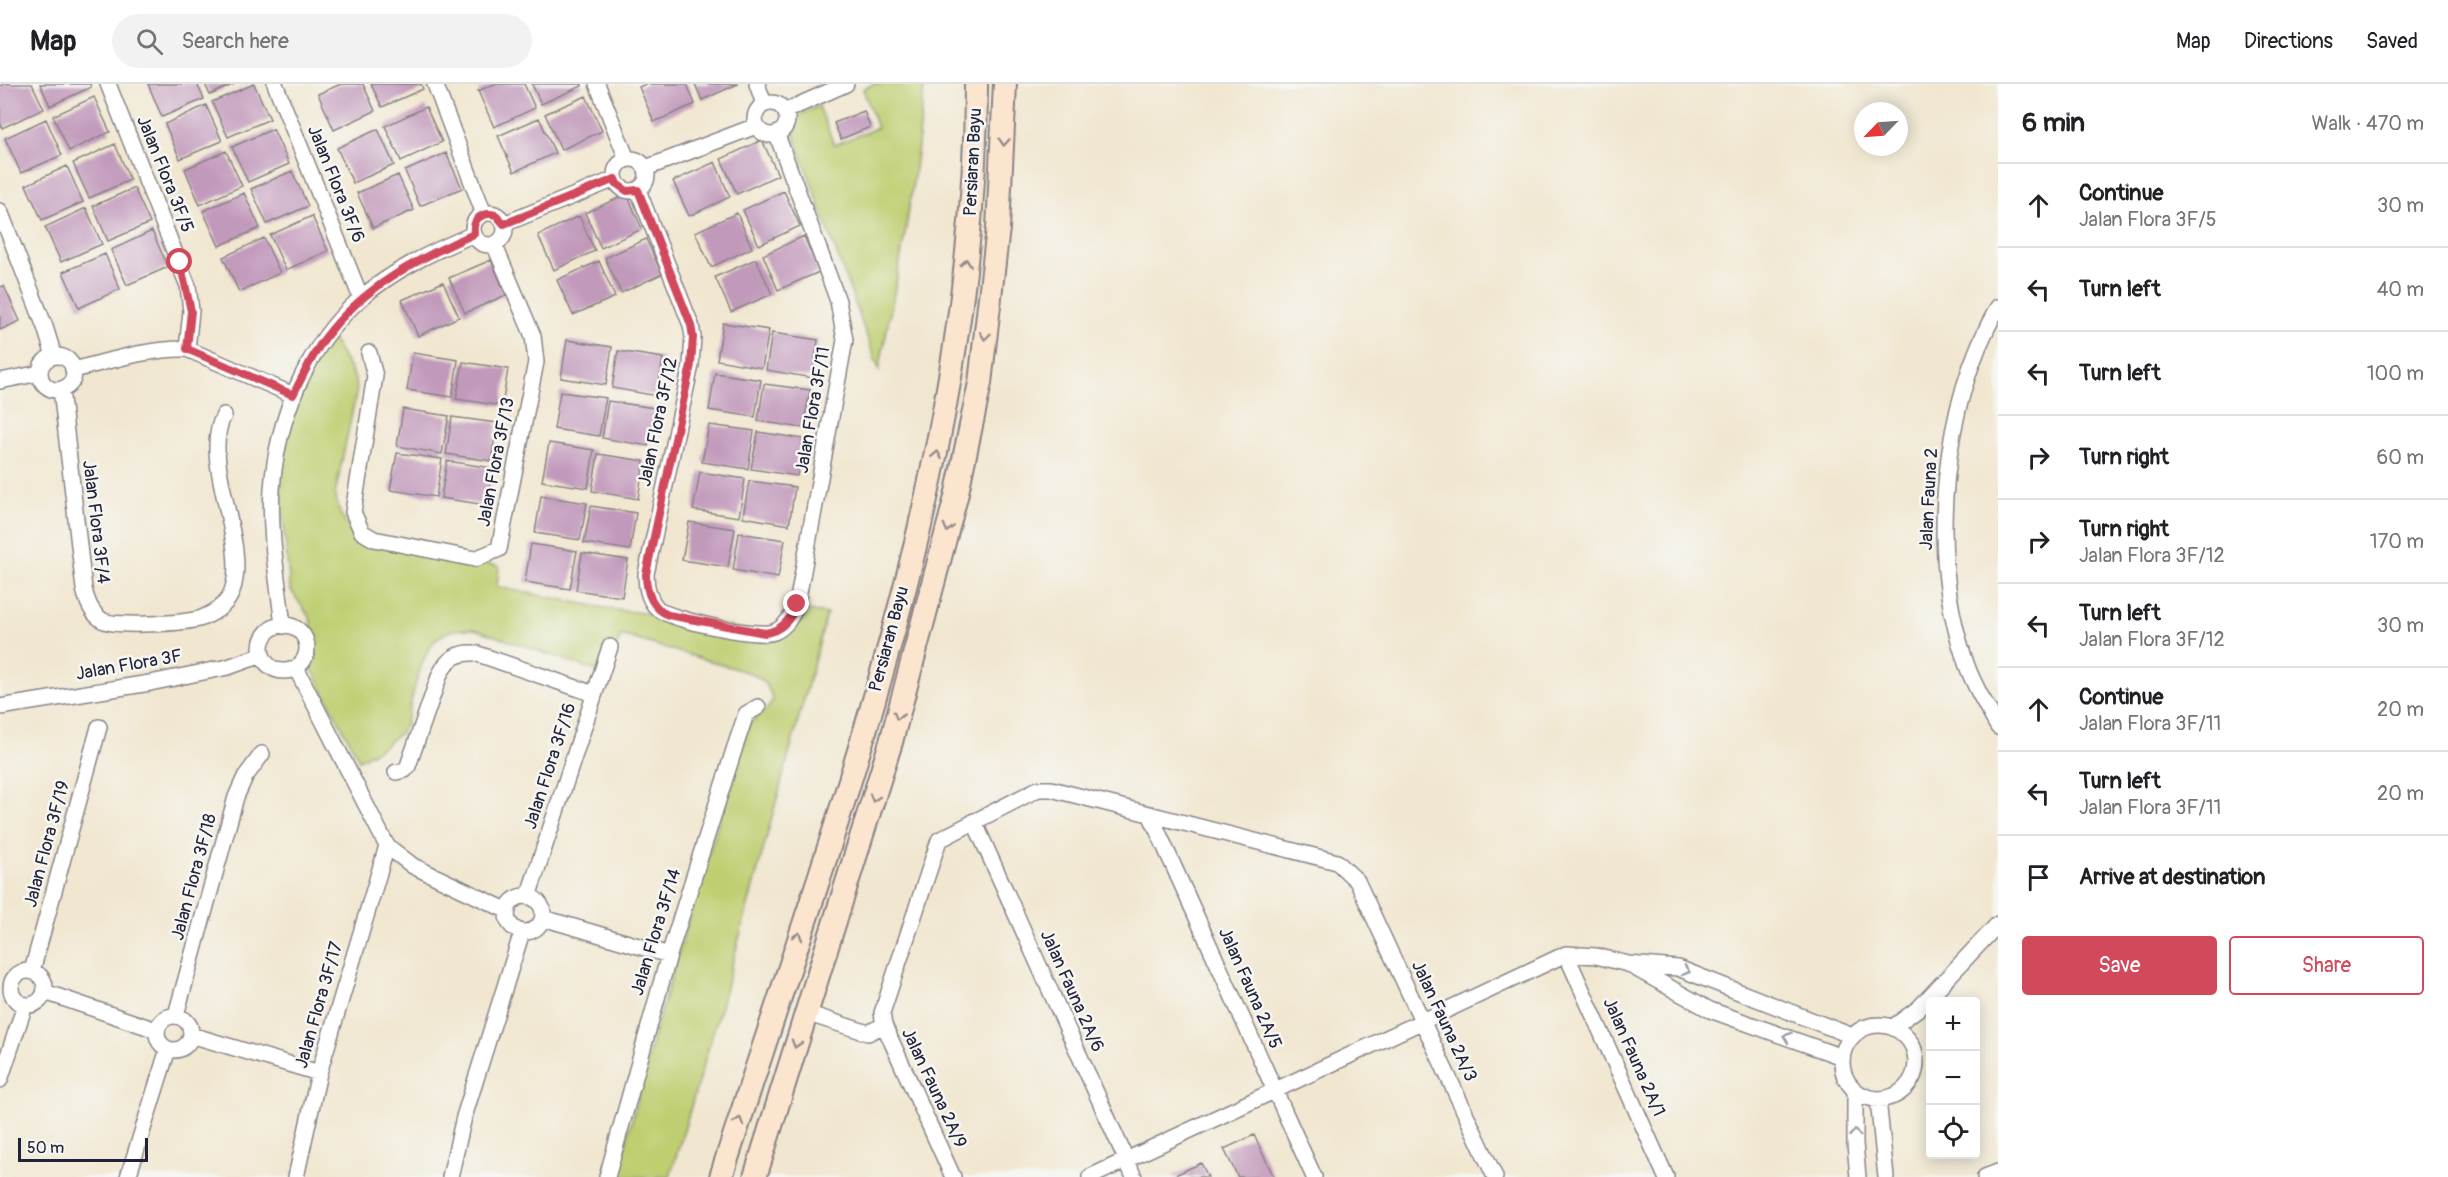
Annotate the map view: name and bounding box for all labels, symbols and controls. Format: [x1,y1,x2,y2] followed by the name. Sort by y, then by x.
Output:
[112,14,532,68] search box
[30,24,76,59] text: Map
[133,25,166,58] icon: search
[181,27,289,55] text: Search here
[2176,28,2211,55] text: Map
[2244,28,2333,55] text: Directions
[2366,28,2418,55] text: Saved
[1854,102,1908,156] north arrow
[959,107,987,217] street label: Persiaran Bayu
[2022,107,2085,139] text: 6 min
[2311,111,2424,136] text: Walk · 470 m
[131,112,199,236] street label: Jalan Flora 3F/5
[302,122,370,246] street label: Jalan Flora 3F/6
[998,138,1011,147] one-way arrow
[2079,179,2163,207] text: Continue
[2022,189,2055,222] icon: ahead
[2377,193,2424,218] text: 30 m
[2079,207,2217,232] text: Jalan Flora 3F/5
[166,248,192,274] route start
[959,258,971,267] one-way arrow
[2022,273,2055,306] icon: left
[2079,275,2161,303] text: Turn left
[2377,277,2424,302] text: 40 m
[980,332,992,341] one-way arrow
[791,345,835,475] street label: Jalan Flora 3F/11
[633,355,683,489] street label: Jalan Flora 3F/12
[2022,357,2055,390] icon: left
[2079,359,2161,387] text: Turn left
[2367,361,2424,386] text: 100 m
[472,395,520,529] street label: Jalan Flora 3F/13
[2022,441,2055,474] icon: right
[2079,443,2169,471] text: Turn right
[2377,445,2424,470] text: 60 m
[1915,447,1943,551] street label: Jalan Fauna 2
[929,450,942,460] one-way arrow
[77,459,115,586] street label: Jalan Flora 3F/4
[2079,515,2169,543] text: Turn right
[942,522,955,532] one-way arrow
[2022,525,2055,558] icon: right
[2370,529,2424,554] text: 170 m
[2079,543,2225,568] text: Jalan Flora 3F/12
[864,584,914,694] street label: Persiaran Bayu
[783,590,809,616] route end
[2079,599,2161,627] text: Turn left
[2022,609,2055,642] icon: left
[2377,613,2424,638] text: 30 m
[2079,627,2225,652] text: Jalan Flora 3F/12
[74,644,184,686] street label: Jalan Flora 3F
[2079,683,2163,711] text: Continue
[2022,693,2055,726] icon: ahead
[2377,697,2424,722] text: 20 m
[519,700,581,832] street label: Jalan Flora 3F/16
[893,710,905,721] one-way arrow
[2079,711,2221,736] text: Jalan Flora 3F/11
[2079,767,2161,795] text: Turn left
[2022,777,2055,810] icon: left
[19,778,75,910] street label: Jalan Flora 3F/19
[2377,781,2424,806] text: 20 m
[868,792,881,803] one-way arrow
[2079,795,2221,820] text: Jalan Flora 3F/11
[166,811,222,943] street label: Jalan Flora 3F/18
[2022,861,2055,894] icon: arrive
[2079,863,2265,891] text: Arrive at destination
[626,865,686,998] street label: Jalan Flora 3F/14
[1213,924,1287,1052] street label: Jalan Fauna 2A/5
[1035,926,1109,1056] street label: Jalan Fauna 2A/6
[791,931,804,942] one-way arrow
[2022,936,2217,995] button: Save
[2229,936,2424,995] button: Share
[290,939,348,1071] street label: Jalan Flora 3F/17
[1406,957,1482,1085] street label: Jalan Fauna 2A/3
[1680,964,1691,976] one-way arrow
[1598,994,1670,1120] street label: Jalan Fauna 2A/1
[1926,997,1980,1159] map controls
[1926,997,1980,1051] button: +
[896,1024,972,1152] street label: Jalan Fauna 2A/9
[1782,1032,1793,1045] one-way arrow
[791,1038,804,1049] one-way arrow
[1926,1051,1980,1105] button: −
[1926,1105,1980,1159] button: locate
[731,1116,744,1127] one-way arrow
[1849,1129,1861,1138] one-way arrow
[18,1135,148,1162] scale bar
[27,1138,64,1158] text: 50 m

